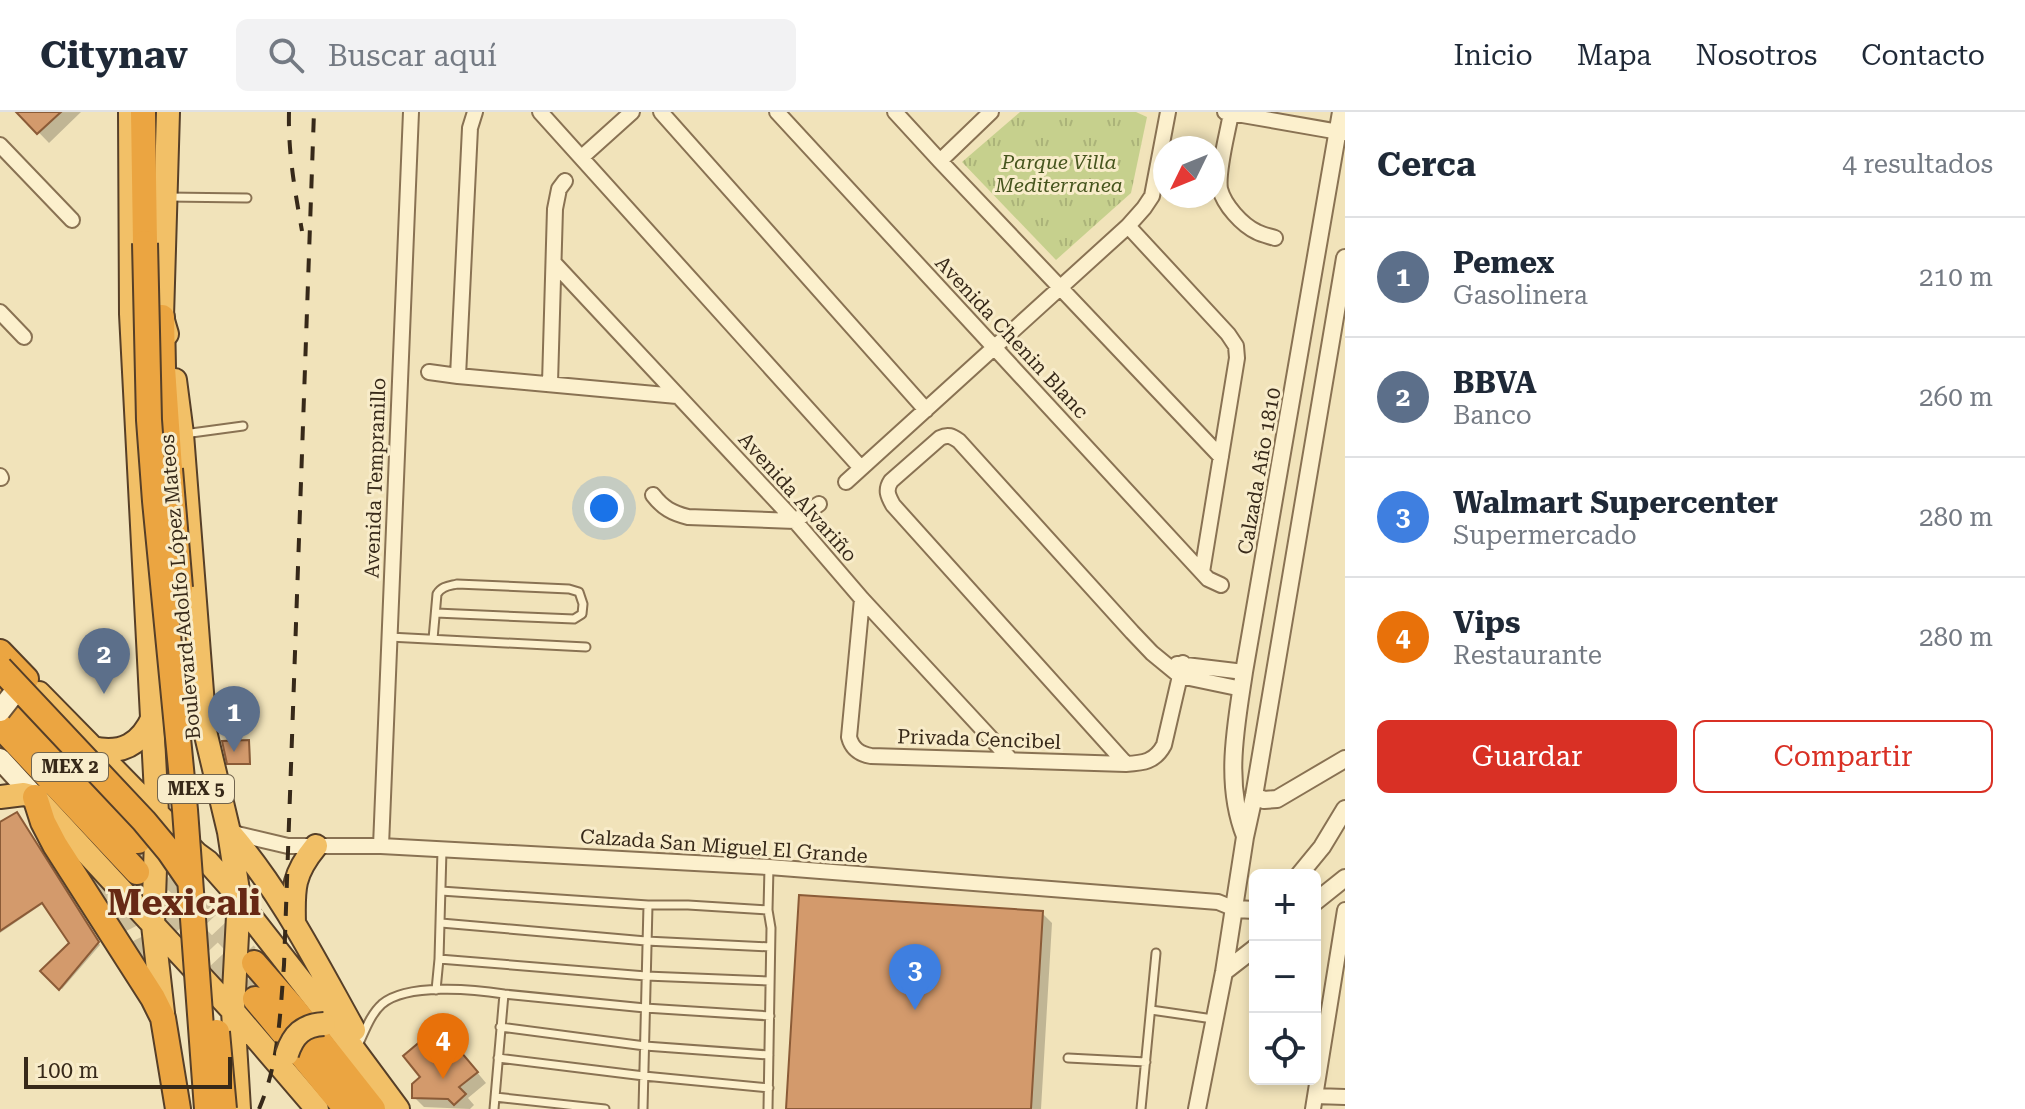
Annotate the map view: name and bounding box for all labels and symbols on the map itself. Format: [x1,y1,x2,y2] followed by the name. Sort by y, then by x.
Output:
[1153,136,1225,208] north arrow
[994,150,1123,197] park label: Parque Villa Mediterranea
[930,251,1094,423] street label: Avenida Chenin Blanc
[360,377,390,579] street label: Avenida Tempranillo
[1232,386,1286,556] street label: Calzada Año 1810
[734,427,862,567] street label: Avenida Alvariño
[155,433,205,741] street label: Boulevard Adolfo López Mateos
[584,488,624,528] your location
[78,628,130,694] pin: 2
[208,686,260,752] pin: 1
[897,724,1061,754] street label: Privada Cencibel
[32,753,108,781] road number: MEX 2
[158,775,234,803] road number: MEX 5
[579,824,869,868] street label: Calzada San Miguel El Grande
[107,882,261,924] district label: Mexicali
[889,944,941,1010] pin: 3
[417,1013,469,1079] pin: 4
[24,1053,232,1089] scale bar

